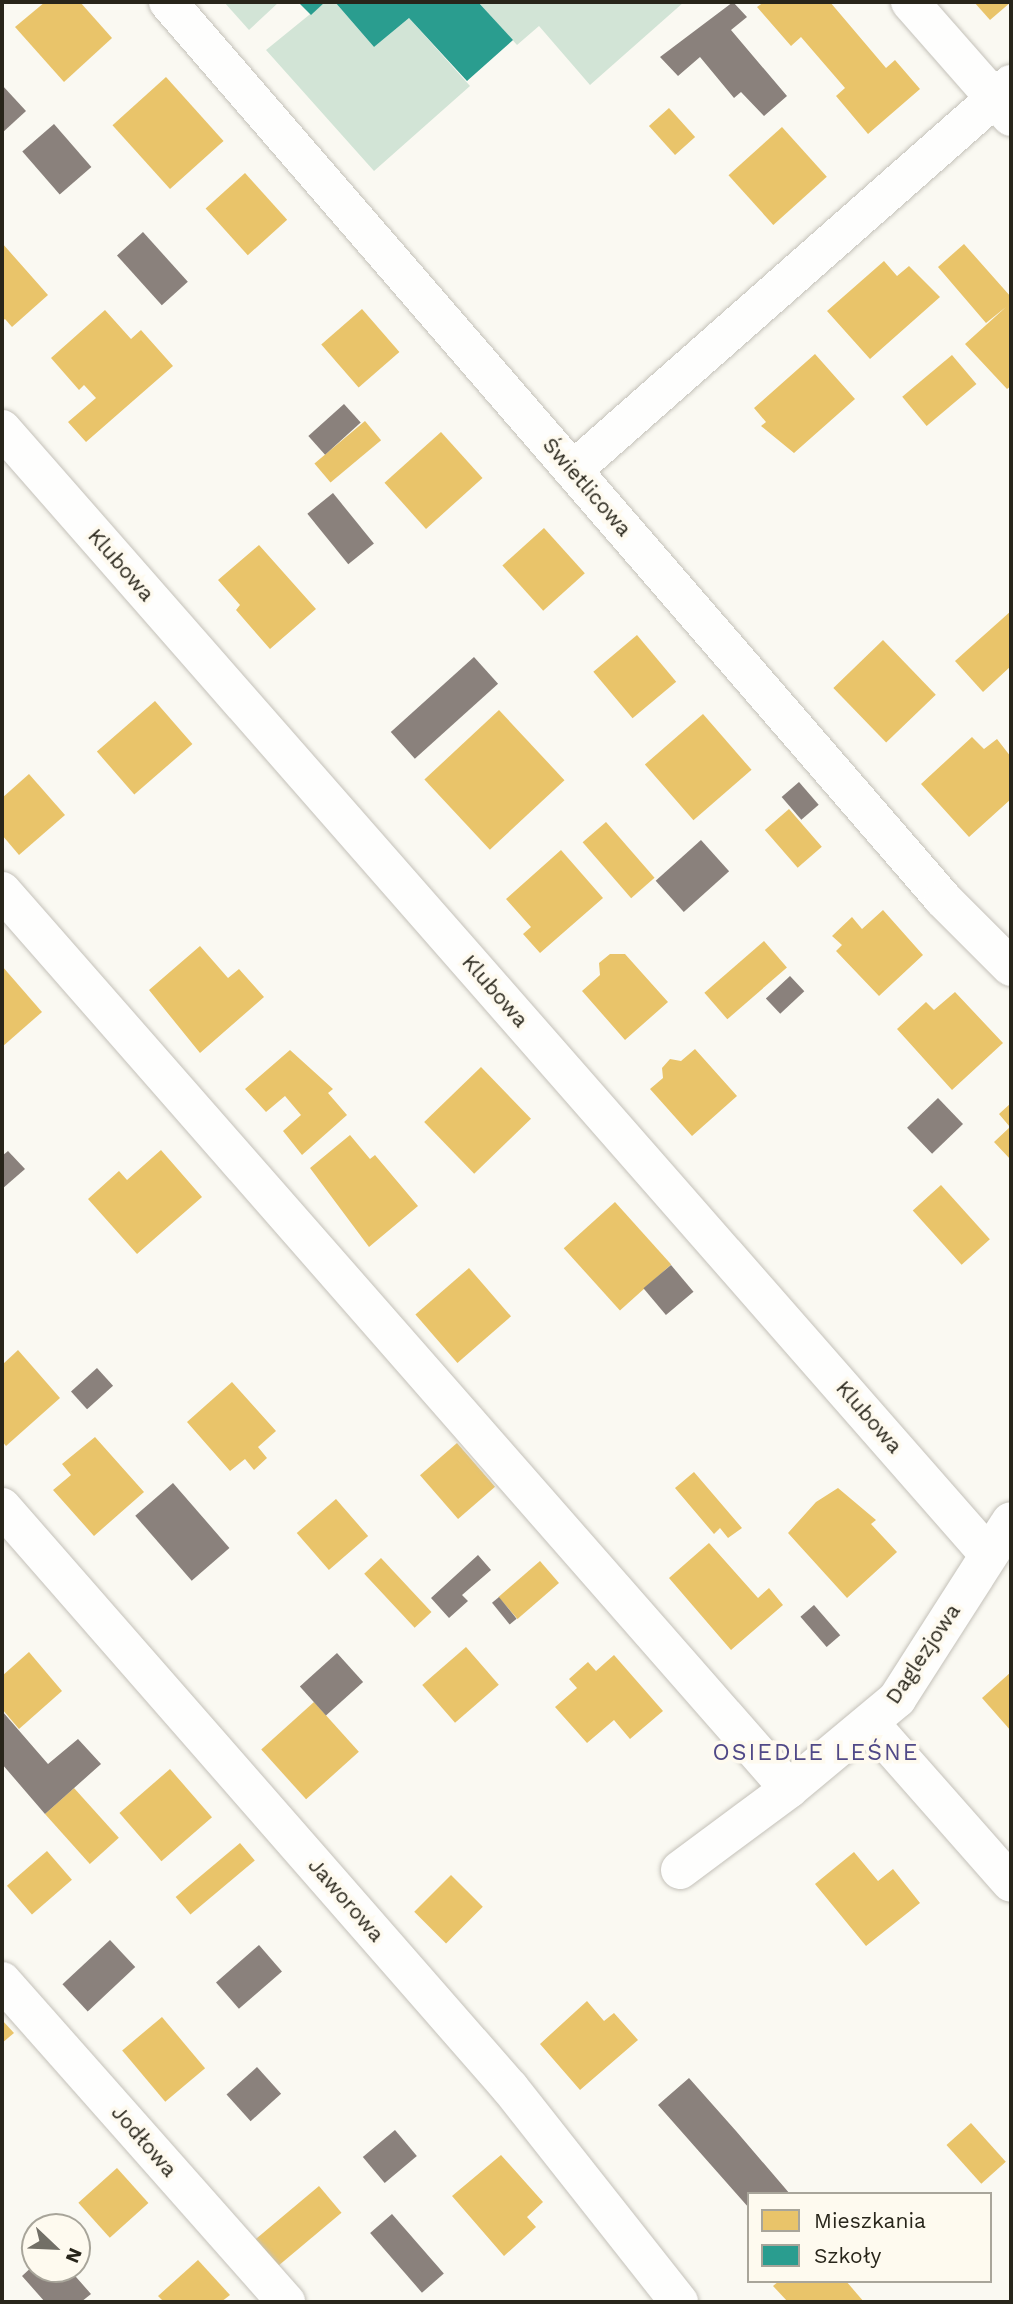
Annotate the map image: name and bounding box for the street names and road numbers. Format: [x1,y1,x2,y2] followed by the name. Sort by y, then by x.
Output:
[537,433,637,541] street label: Świetlicowa
[83,524,159,606] street label: Klubowa
[457,950,533,1032] street label: Klubowa
[831,1376,907,1458] street label: Klubowa
[880,1599,966,1709] street label: Daglezjowa
[303,1853,389,1947] street label: Jaworowa
[106,2100,182,2182] street label: Jodłowa

